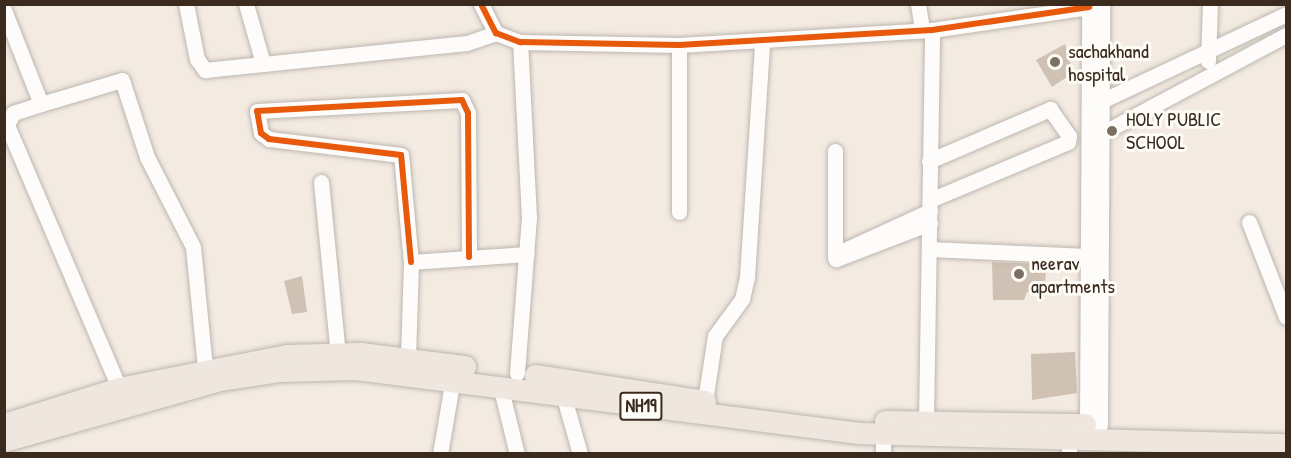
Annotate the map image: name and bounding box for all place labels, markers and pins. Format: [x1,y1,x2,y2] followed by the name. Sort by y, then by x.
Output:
[1068,39,1149,86] place label: sachakhand hospital
[1046,53,1064,71] marker: sachakhand hospital
[1126,107,1221,154] place label: HOLY PUBLIC SCHOOL
[1103,122,1121,140] marker: HOLY PUBLIC SCHOOL
[1031,250,1115,297] place label: neerav apartments
[1012,267,1026,281] marker: neerav apartments

